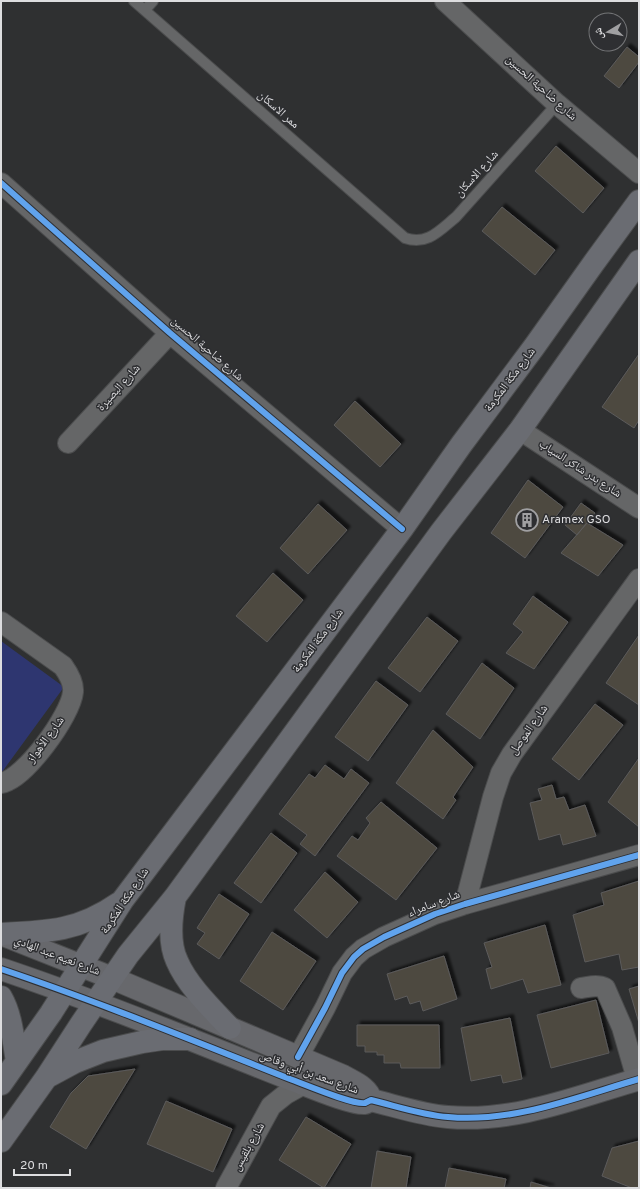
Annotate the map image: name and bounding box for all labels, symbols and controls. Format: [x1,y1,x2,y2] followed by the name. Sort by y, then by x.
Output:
[588,12,628,52] north arrow
[591,26,607,41] text: ش
[502,52,580,124] street label: شارع ضاحية الحسين
[254,87,302,133] street label: ممر الاسكان
[452,147,502,201] street label: شارع الاسكان
[167,313,247,385] street label: شارع ضاحية الحسين
[481,345,539,415] street label: شارع مكة المكرمة
[94,361,144,415] street label: شارع البصيرة
[536,436,625,502] street label: شارع بدر شاكر السياب
[514,507,540,533] building icon: Aramex GSO
[542,512,611,528] place label: Aramex GSO
[289,606,347,676] street label: شارع مكة المكرمة
[506,702,552,758] street label: شارع الموصل
[23,713,68,767] street label: شارع الأهواز
[97,865,153,937] street label: شارع مكة المكرمة
[405,887,463,921] street label: شارع سامراء
[11,932,102,981] street label: شارع نعيم عبد الهادي
[257,1048,361,1099] street label: شارع سعد بن أبي وقاص
[229,1120,269,1174] street label: شارع بلقيس
[14,1151,70,1177] scale bar
[20,1158,48,1174] text: 20 m

